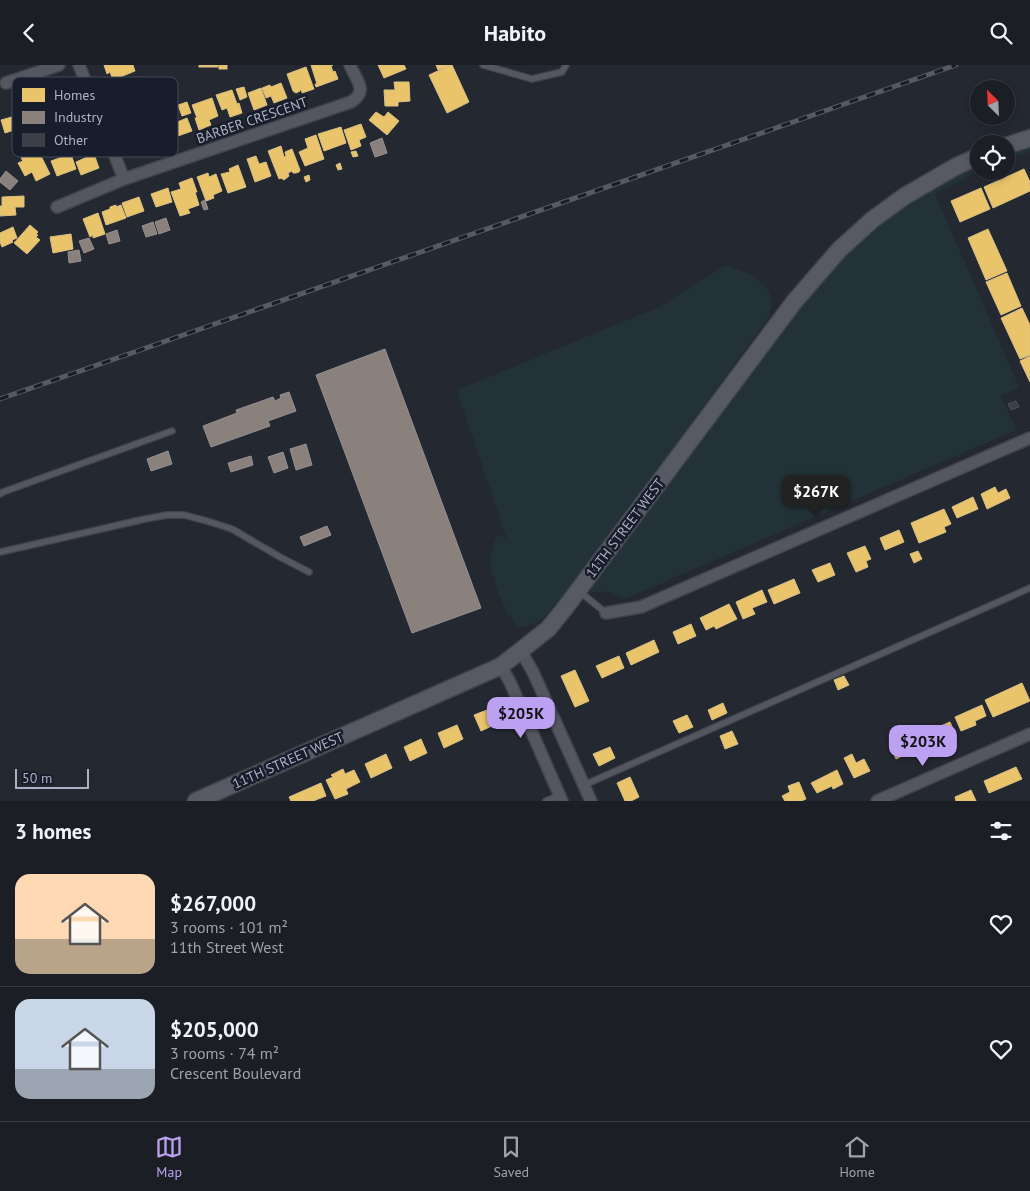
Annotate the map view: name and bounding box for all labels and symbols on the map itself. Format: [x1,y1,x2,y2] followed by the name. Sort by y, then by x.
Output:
[12,77,178,157] legend
[970,80,1015,125] north arrow
[54,86,95,104] text: Homes
[194,92,310,147] street label: BARBER CRESCENT
[54,108,103,126] text: Industry
[54,131,88,149] text: Other
[582,475,668,581] street label: 11TH STREET WEST
[781,475,851,517] pin: $267K
[486,697,556,739] pin: $205K
[888,725,958,767] pin: $203K
[230,727,347,793] street label: 11TH STREET WEST
[15,766,89,789] scale bar

